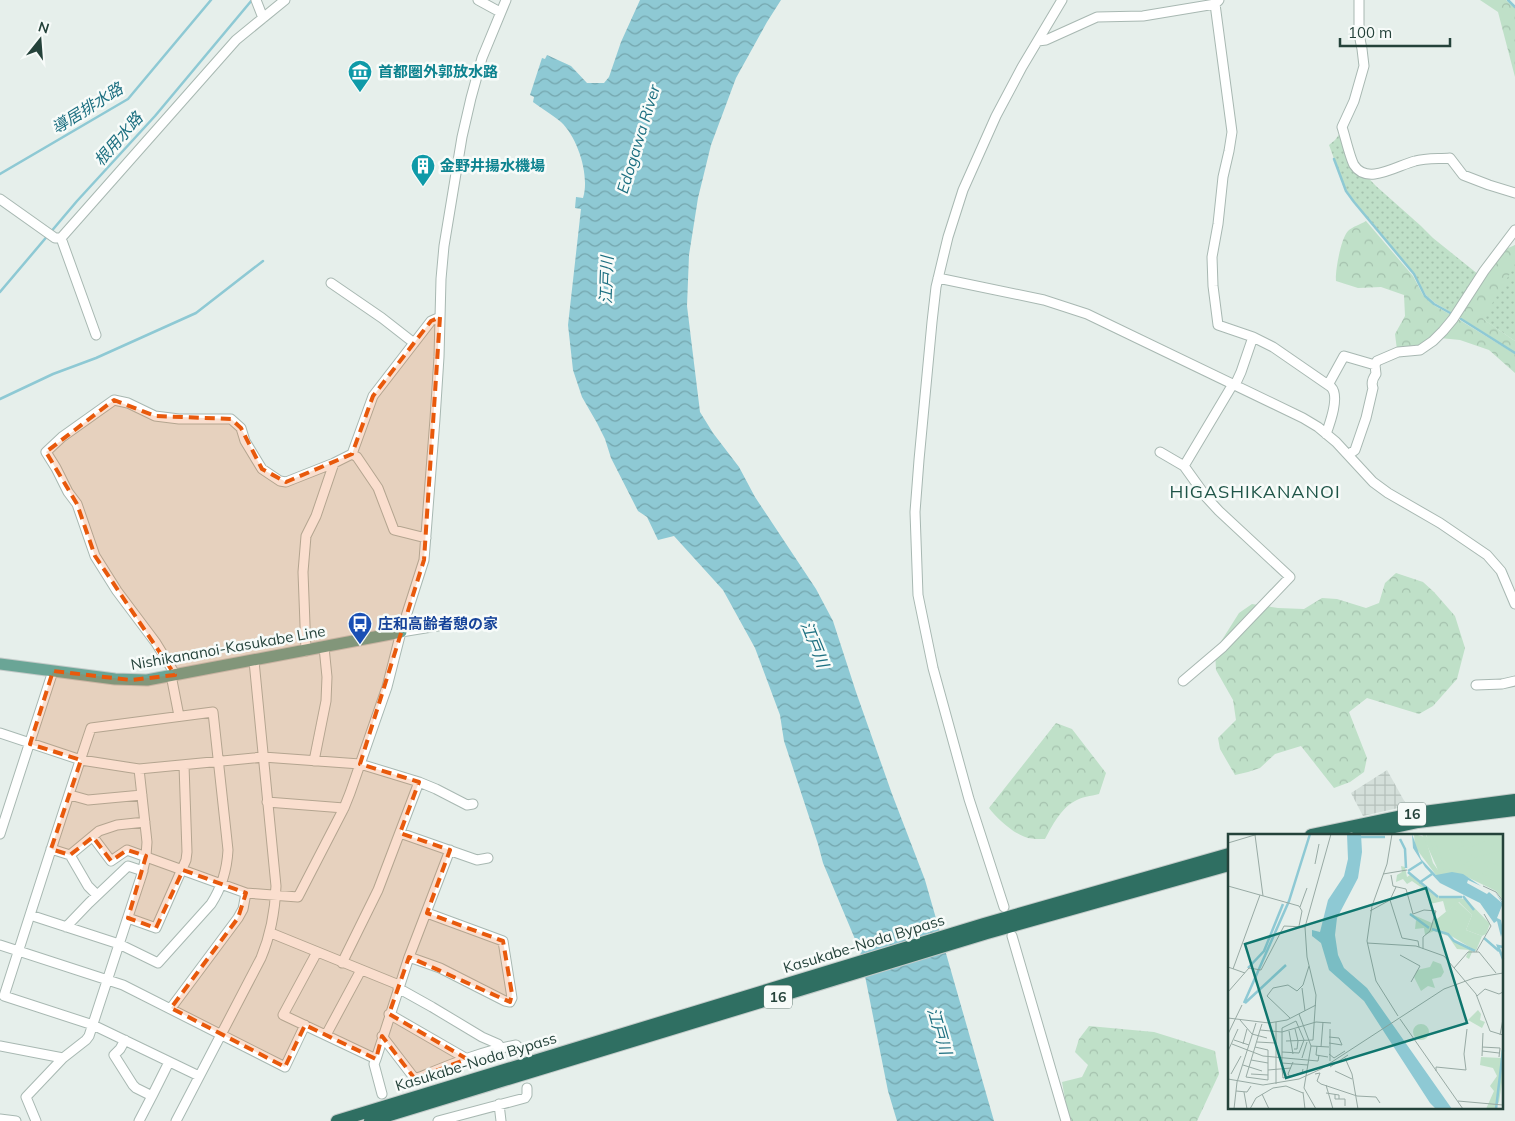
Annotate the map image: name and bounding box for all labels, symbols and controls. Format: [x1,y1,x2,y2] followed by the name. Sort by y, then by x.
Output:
[15,15,65,65] north arrow
[1340,15,1450,47] scale bar
[36,17,51,38] text: N
[1348,23,1392,42] text: 100 m
[347,59,373,93] museum icon: 首都圏外郭放水路
[378,62,498,81] place label: 首都圏外郭放水路
[48,77,128,138] water label: 導居排水路
[612,81,664,196] water label: Edogawa River
[89,107,148,170] water label: 根用水路
[410,153,436,187] building icon: 金野井揚水機場
[440,156,545,175] place label: 金野井揚水機場
[595,254,617,304] water label: 江戸川
[1169,480,1341,503] district label: HIGASHIKANANOI
[347,611,373,645] bus stop icon: 庄和高齢者憩の家
[378,614,498,633] place label: 庄和高齢者憩の家
[797,618,834,672] water label: 江戸川
[129,621,327,674] street label: Nishikananoi-Kasukabe Line
[1398,802,1426,826] road number: 16
[1228,834,1502,1108] inset map
[781,910,947,977] street label: Kasukabe-Noda Bypass
[764,986,792,1009] road number: 16
[924,1005,957,1059] water label: 江戸川
[393,1028,559,1095] street label: Kasukabe-Noda Bypass

